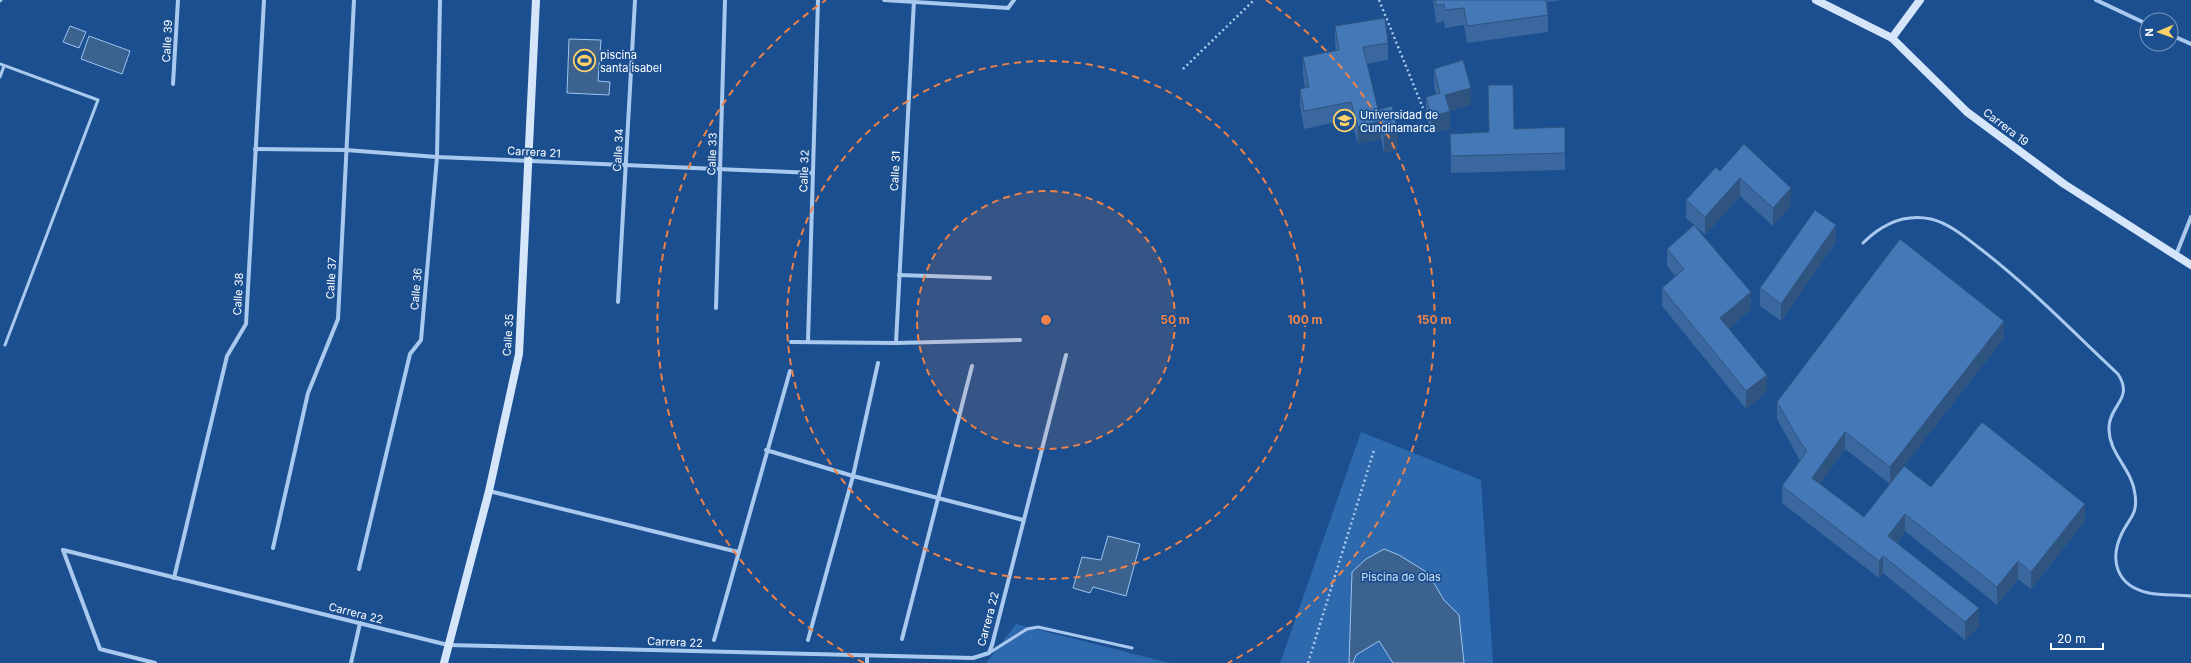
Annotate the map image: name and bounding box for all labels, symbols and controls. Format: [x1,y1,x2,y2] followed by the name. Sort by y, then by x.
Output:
[2139,12,2179,52] north arrow
[159,19,175,63] street label: Calle 39
[2142,28,2156,37] text: N
[571,48,597,74] sports icon: piscina santa isabel
[600,48,662,75] place label: piscina santa isabel
[1980,105,2032,149] street label: Carrera 19
[1332,108,1358,134] school or university icon: Universidad de Cundinamarca
[1360,108,1438,135] place label: Universidad de Cundinamarca
[610,128,626,172] street label: Calle 34
[704,132,720,176] street label: Calle 33
[507,144,561,160] street label: Carrera 21
[796,149,812,193] street label: Calle 32
[887,150,903,192] street label: Calle 31
[323,257,339,299] street label: Calle 37
[407,267,425,311] street label: Calle 36
[230,272,246,316] street label: Calle 38
[1160,312,1190,327] text: 50 m
[1287,312,1323,327] text: 100 m
[1417,312,1451,327] text: 150 m
[500,313,516,357] street label: Calle 35
[1039,313,1053,327] centre of rings
[1361,570,1441,584] park label: Piscina de Olas
[974,590,1002,648] street label: Carrera 22
[327,599,385,627] street label: Carrera 22
[2051,625,2103,651] scale bar
[2057,631,2086,646] text: 20 m
[647,634,703,650] street label: Carrera 22

